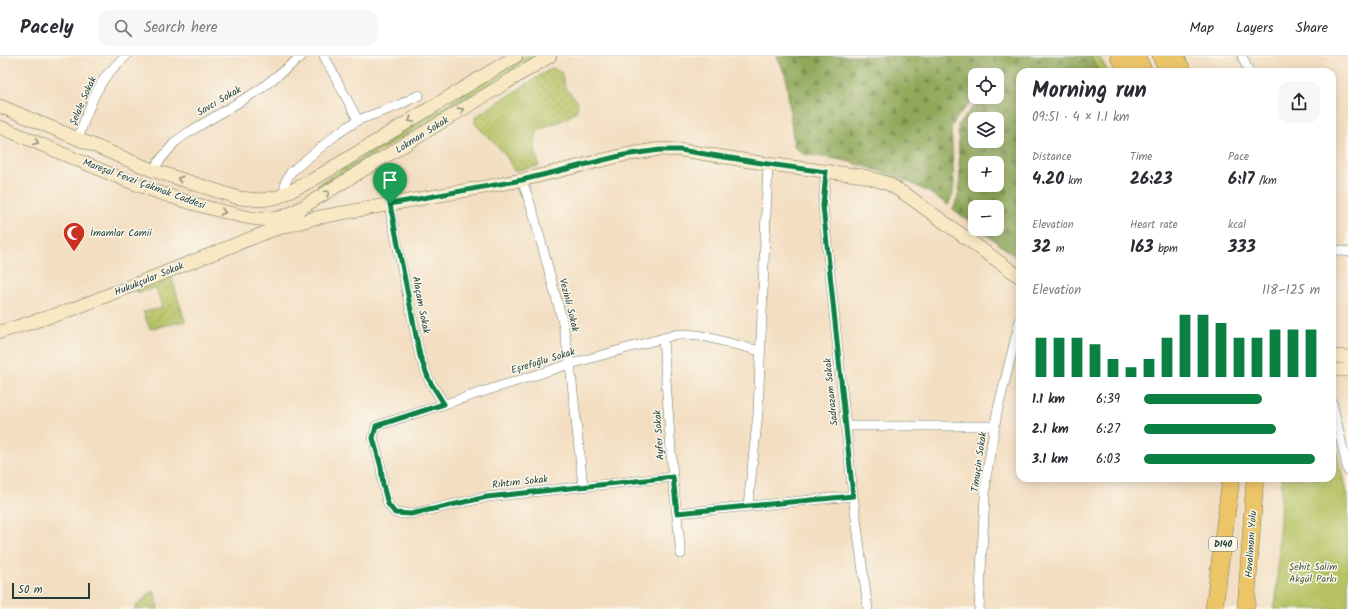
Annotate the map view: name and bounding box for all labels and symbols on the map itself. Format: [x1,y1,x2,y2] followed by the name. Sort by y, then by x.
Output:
[65,74,101,128] street label: Şelale Sokak
[194,82,245,120] street label: Savcı Sokak
[457,108,464,115] one-way arrow
[392,112,452,158] street label: Lokman Sokak
[408,115,415,123] one-way arrow
[32,137,39,145] one-way arrow
[81,154,208,214] street label: Mareşal Fevzi Çakmak Caddesi
[373,163,407,204] pin
[177,176,184,184] one-way arrow
[323,190,330,197] one-way arrow
[220,207,226,215] one-way arrow
[61,220,87,253] mosque icon: İmamlar Camii
[90,225,152,241] place label: İmamlar Camii
[112,258,186,300] street label: Hukukçular Sokak
[408,275,434,335] street label: Alaçam Sokak
[555,277,583,334] street label: Vezinli Sokak
[509,344,577,378] street label: Eşrefoğlu Sokak
[819,357,843,427] street label: Sadrazam Sokak
[649,409,669,461] street label: Ayfer Sokak
[967,431,991,493] street label: Timuçin Sokak
[491,471,549,493] street label: Rıhtım Sokak
[1241,510,1261,578] street label: Havalimanı Yolu
[1209,537,1237,551] road number: D140
[1289,559,1337,587] park label: Şehit Salim Akgül Parkı
[12,581,90,600] scale bar

